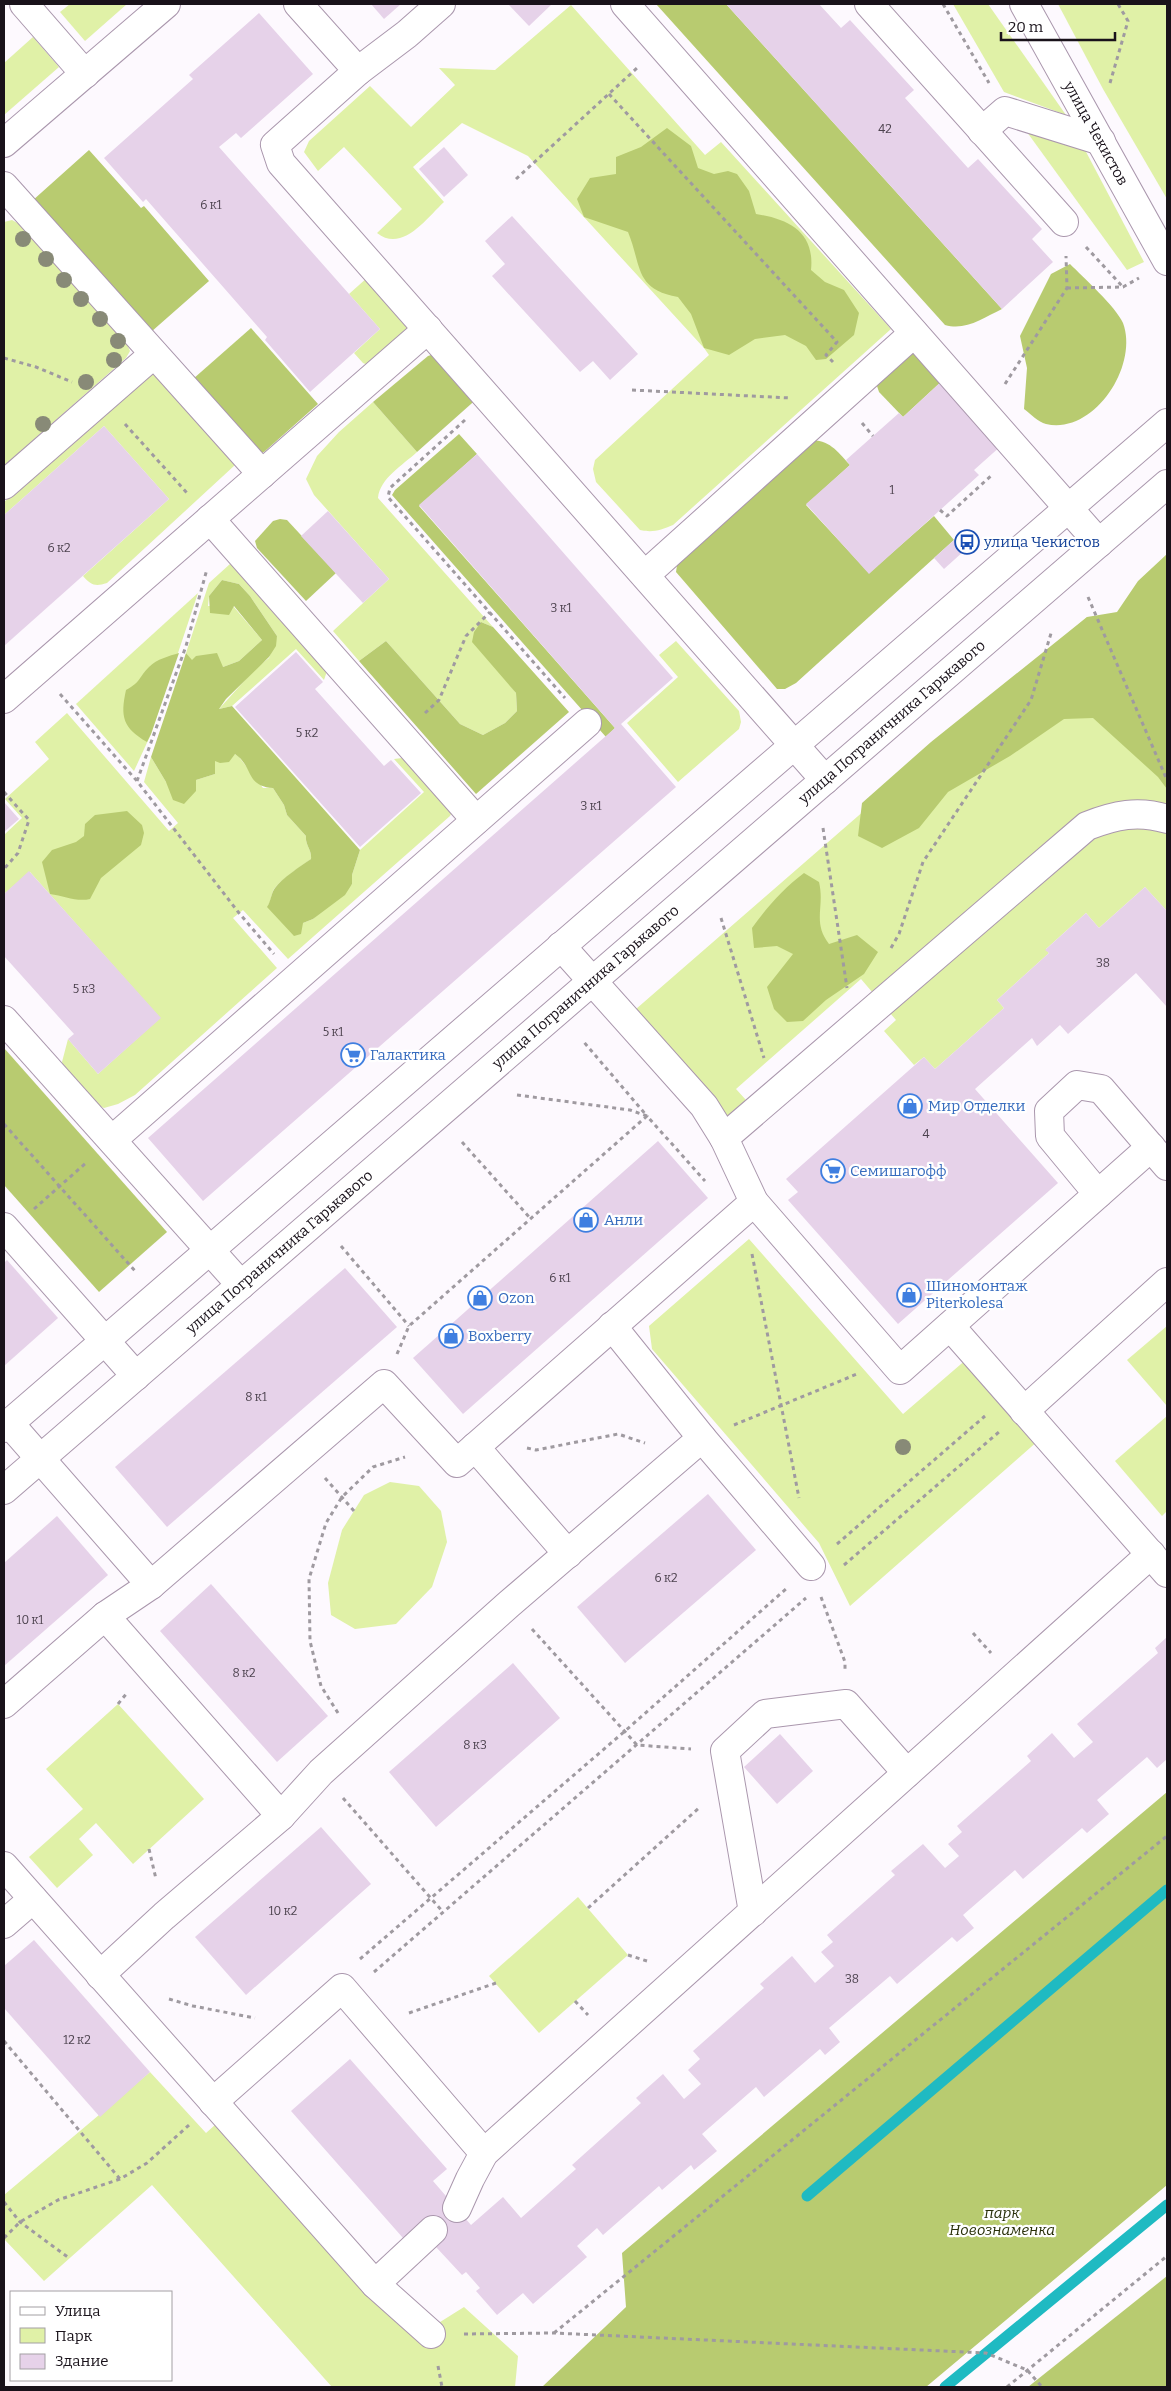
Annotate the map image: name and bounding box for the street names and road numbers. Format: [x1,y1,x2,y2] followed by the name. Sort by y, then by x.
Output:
[1059,77,1132,188] street label: улица Чекистов
[794,636,989,808] street label: улица Пограничника Гарькавого
[488,901,683,1073] street label: улица Пограничника Гарькавого
[182,1166,376,1338] street label: улица Пограничника Гарькавого

